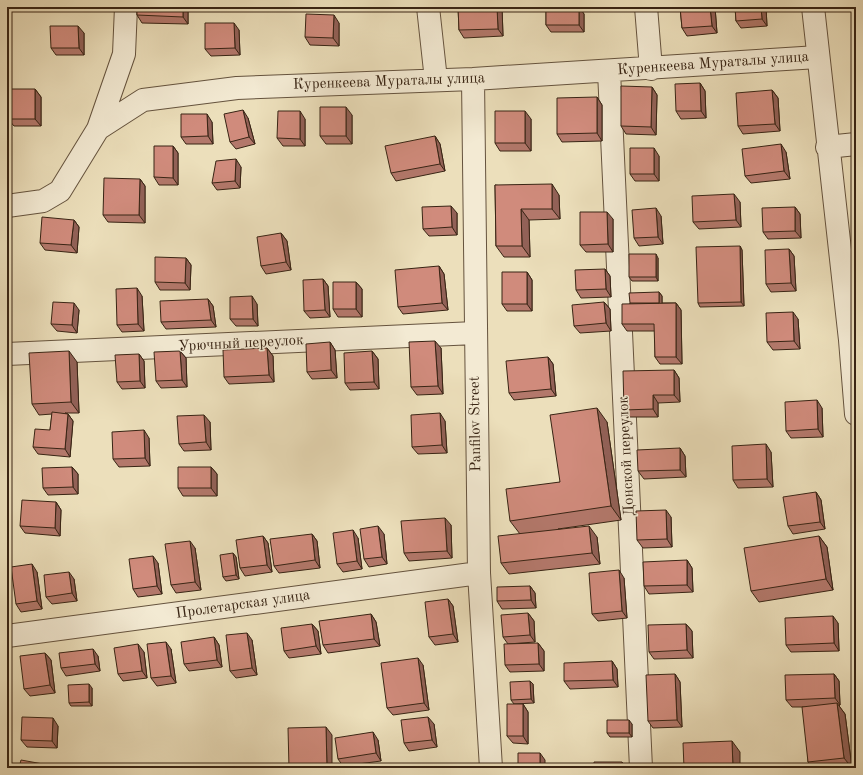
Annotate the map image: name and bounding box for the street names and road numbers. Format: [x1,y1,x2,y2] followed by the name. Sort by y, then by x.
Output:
[617,50,810,78] street label: Куренкеева Мураталы улица
[293,71,486,93] street label: Куренкеева Мураталы улица
[178,333,304,355] street label: Урючный переулок
[468,376,484,472] street label: Panfilov Street
[616,395,638,516] street label: Донской переулок
[175,588,312,622] street label: Пролетарская улица

